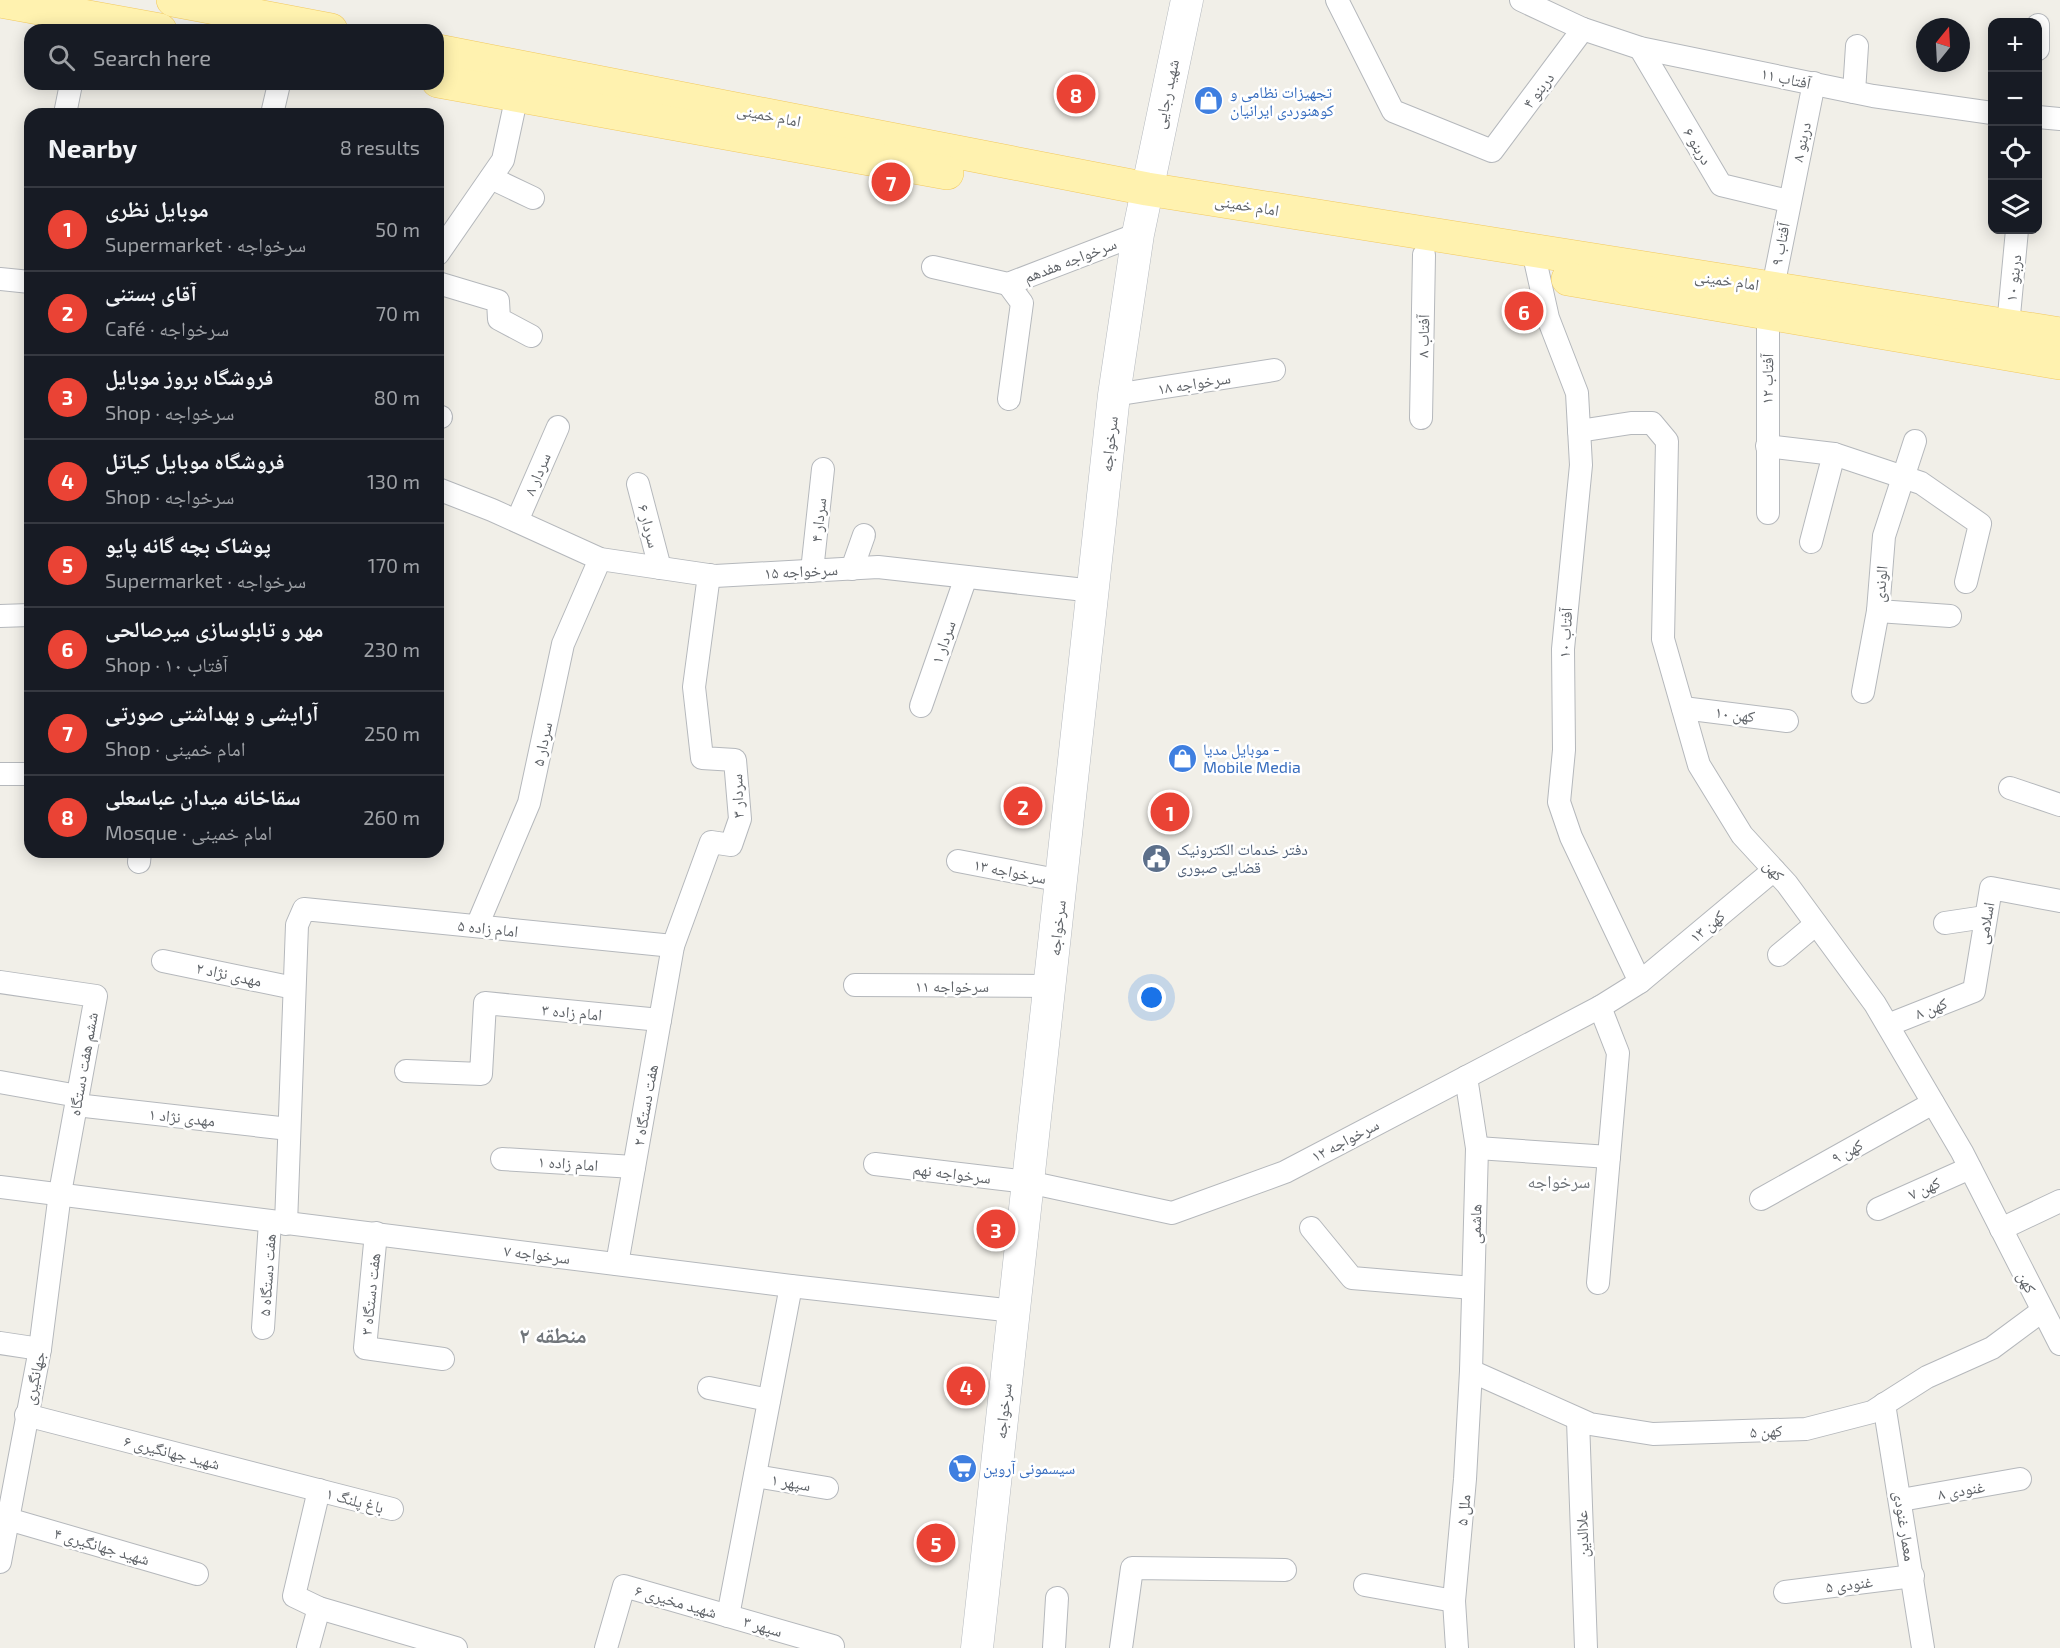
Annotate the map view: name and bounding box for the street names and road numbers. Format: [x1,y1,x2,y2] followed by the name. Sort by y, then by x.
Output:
[1149,57,1184,131] street label: شهید رجایی
[1759,63,1814,93] street label: آفتاب ۱۱
[1518,68,1558,112] street label: ۴ دربنو
[735,99,803,132] street label: امام خمینی
[1787,120,1815,164] street label: ۸ دربنو
[1679,124,1717,168] street label: ۶ دربنو
[1213,190,1281,221] street label: امام خمینی
[1766,220,1794,267] street label: آفتاب ۹
[1021,233,1120,288] street label: سرخواجه هفدهم
[2001,253,2025,303] street label: ۱۰ دربنو
[1693,266,1760,295] street label: امام خمینی
[1413,313,1433,358] street label: آفتاب ۸
[1757,353,1777,404] street label: آفتاب ۱۲
[1156,367,1232,399] street label: ۱۸ سرخواجه
[1096,415,1122,473] street label: سرخواجه
[519,450,555,498] street label: ۸ سردار
[806,497,830,543] street label: ۴ سردار
[634,502,664,550] street label: ۶ سردار
[764,559,838,583] street label: سرخواجه ۱۵
[1868,565,1893,603] street label: الوندی
[1554,606,1576,659] street label: ۱۰ آفتاب
[926,618,960,666] street label: ۱ سردار
[1714,702,1756,727] street label: ۱۰ کهن
[528,720,556,768] street label: ۵ سردار
[726,773,748,819] street label: ۳ سردار
[972,854,1048,888] street label: ۱۳ سرخواجه
[1758,855,1789,886] street label: کهن
[1044,899,1070,957] street label: سرخواجه
[1971,900,2000,946] street label: اسلامی
[1685,905,1730,947] street label: ۱۳ کهن
[457,915,519,942] street label: ۵ امام زاده
[194,957,264,992] street label: ۲ مهدی نژاد
[915,976,989,996] street label: ۱۱ سرخواجه
[1912,993,1951,1024] street label: ۸ کهن
[541,999,603,1026] street label: ۳ امام زاده
[64,1011,103,1118] street label: ششم هفت دستگاه
[628,1063,661,1147] street label: هفت دستگاه ۲
[148,1104,216,1131] street label: ۱ مهدی نژاد
[1308,1114,1382,1166] street label: ۱۲ سرخواجه
[1828,1134,1867,1169] street label: ۹ کهن
[537,1151,599,1176] street label: ۱ امام زاده
[912,1158,992,1189] street label: سرخواجه نهم
[1905,1172,1944,1205] street label: ۷ کهن
[1465,1204,1486,1244] street label: هاشمی
[254,1233,279,1317] street label: هفت دستگاه ۵
[503,1240,571,1268] street label: سرخواجه ۷
[356,1252,383,1336] street label: ۳ هفت دستگاه
[2012,1268,2041,1297] street label: کهن
[19,1349,50,1407] street label: جهانگیری
[990,1382,1016,1440] street label: سرخواجه
[1749,1420,1783,1443] street label: ۵ کهن
[122,1430,222,1475] street label: ۶ شهید جهانگیری
[770,1469,812,1495] street label: ۱ سپهر
[1936,1476,1986,1505] street label: ۸ غنودی
[324,1483,386,1518] street label: ۱ باغ پلنگ
[1889,1489,1920,1563] street label: معمار غنودی
[1451,1493,1476,1527] street label: ملل ۵
[1571,1510,1594,1558] street label: علاالدین
[52,1523,152,1570] street label: ۴ شهید جهانگیری
[1824,1571,1874,1598] street label: ۵ غنودی
[632,1580,719,1623] street label: شهید مخیری ۶
[741,1611,785,1641] street label: ۳ سپهر

